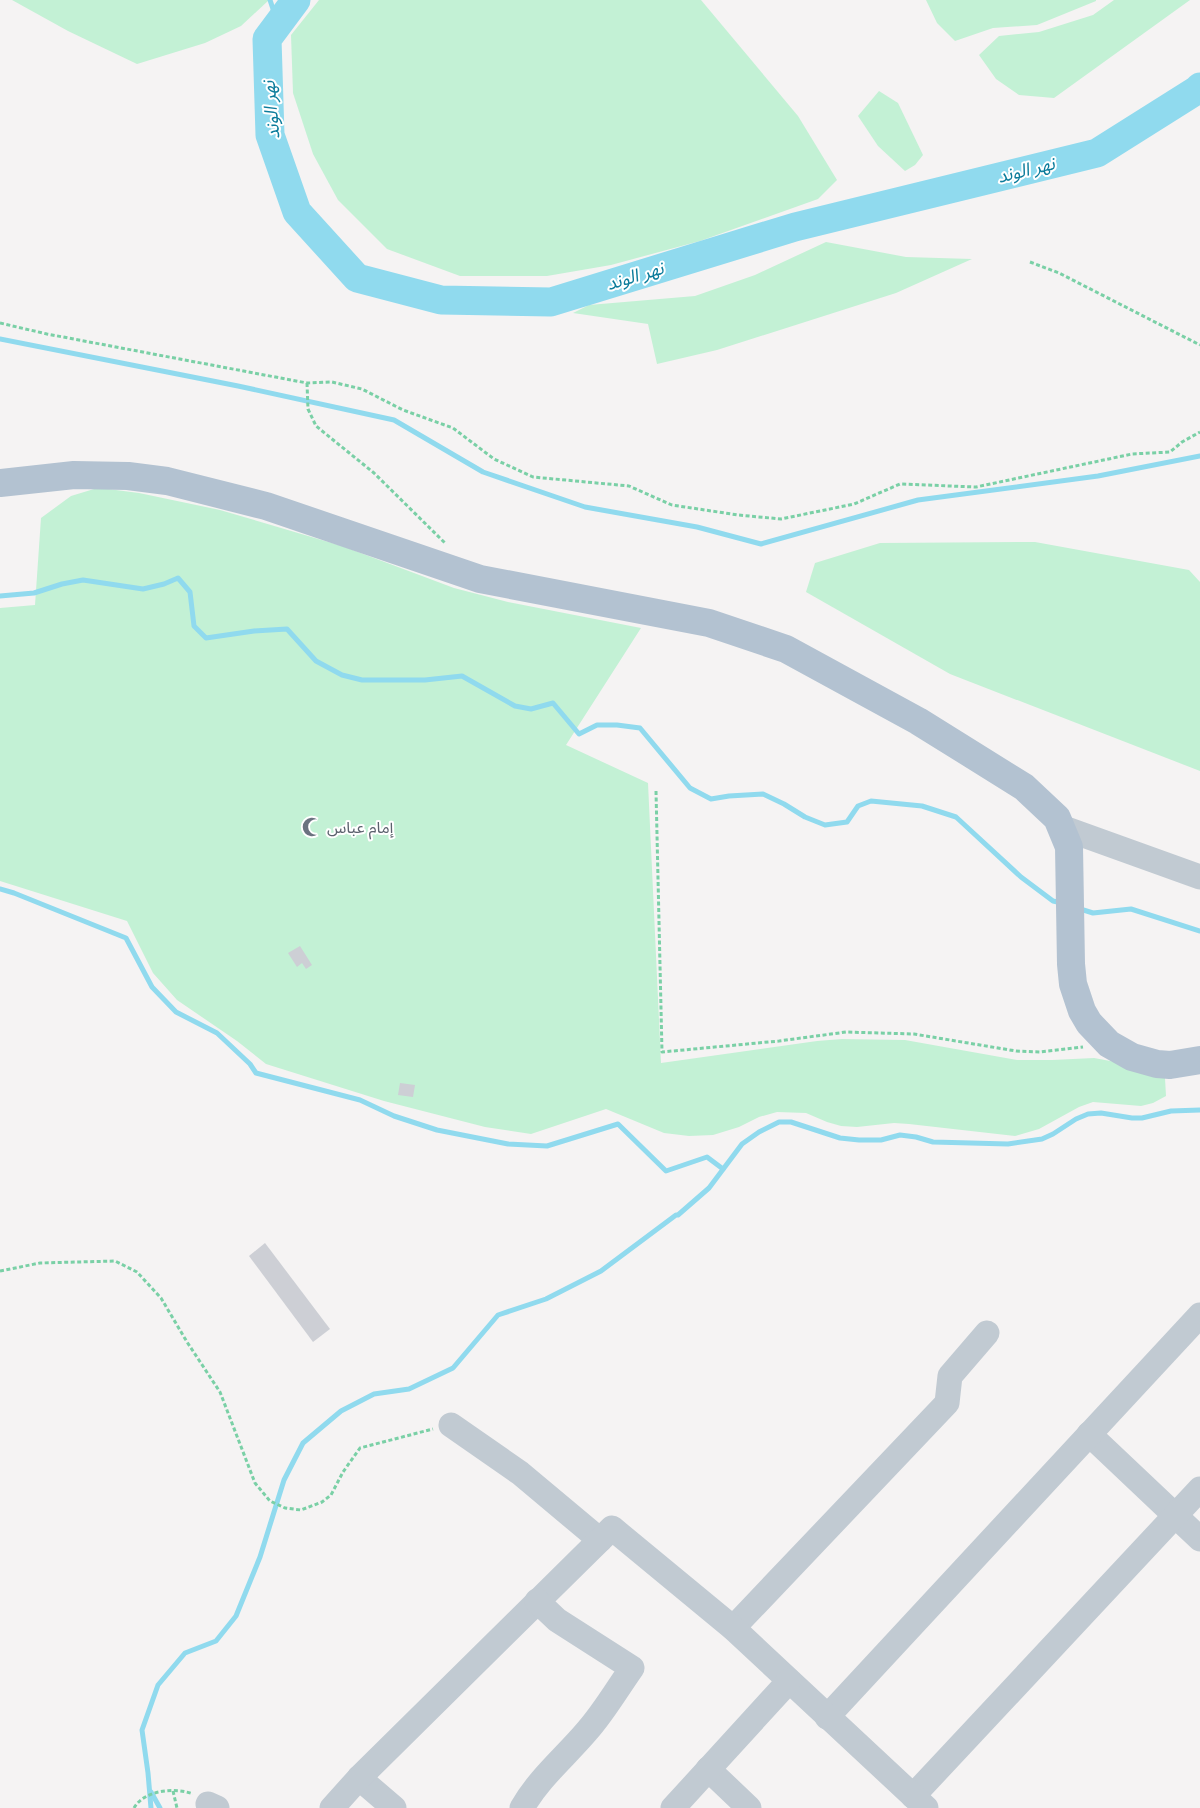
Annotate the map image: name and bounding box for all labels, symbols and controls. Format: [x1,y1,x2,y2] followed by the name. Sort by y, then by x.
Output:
[255,78,285,140] water label: نهر الوند
[995,150,1059,189] water label: نهر الوند
[603,254,668,296] water label: نهر الوند
[301,816,323,838] mosque icon: إمام عباس
[327,816,394,840] place label: إمام عباس

